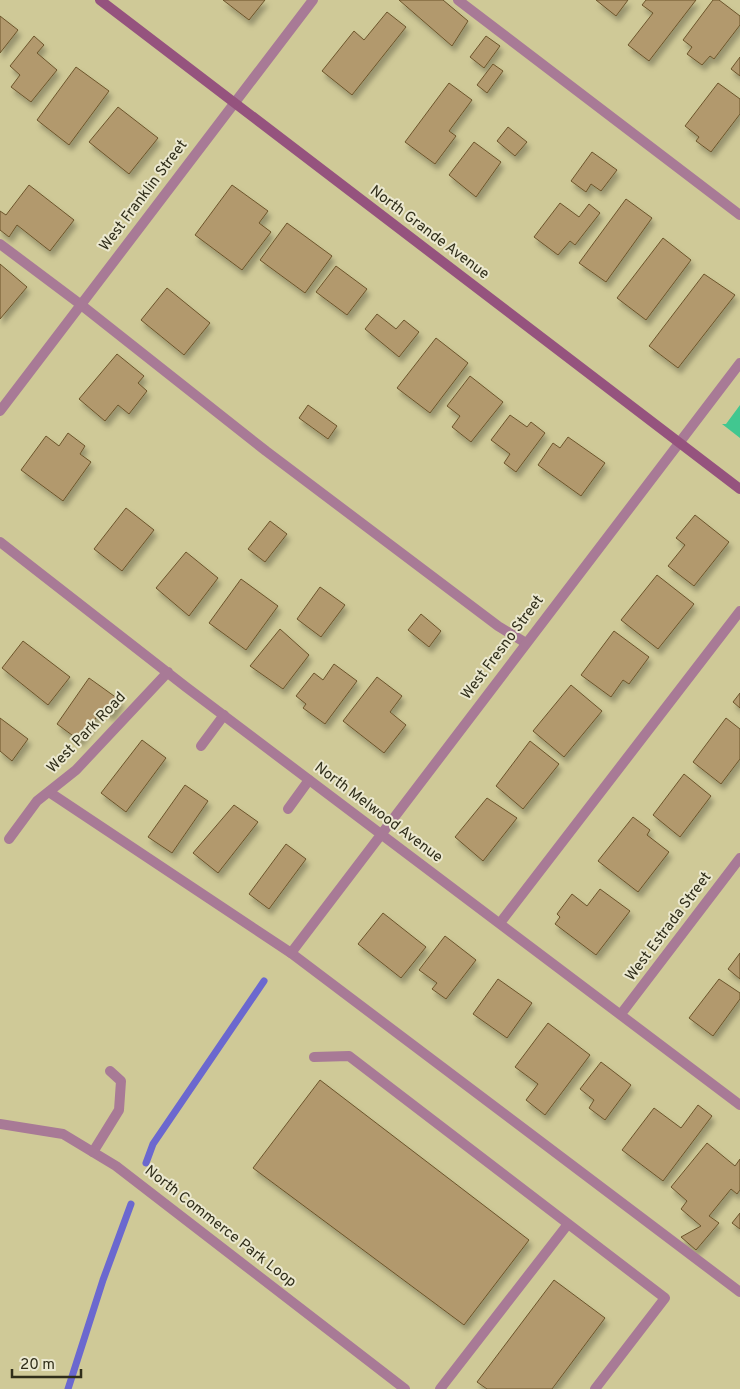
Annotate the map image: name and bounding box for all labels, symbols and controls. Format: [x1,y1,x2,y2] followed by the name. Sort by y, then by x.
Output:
[96,137,192,255] street label: West Franklin Street
[366,182,492,284] street label: North Grande Avenue
[458,592,548,704] street label: West Fresno Street
[44,688,130,778] street label: West Park Road
[310,759,446,867] street label: North Melwood Avenue
[622,869,716,985] street label: West Estrada Street
[140,1162,300,1292] street label: North Commerce Park Loop
[12,1346,81,1378] scale bar
[20,1356,55,1375] text: 20 m

